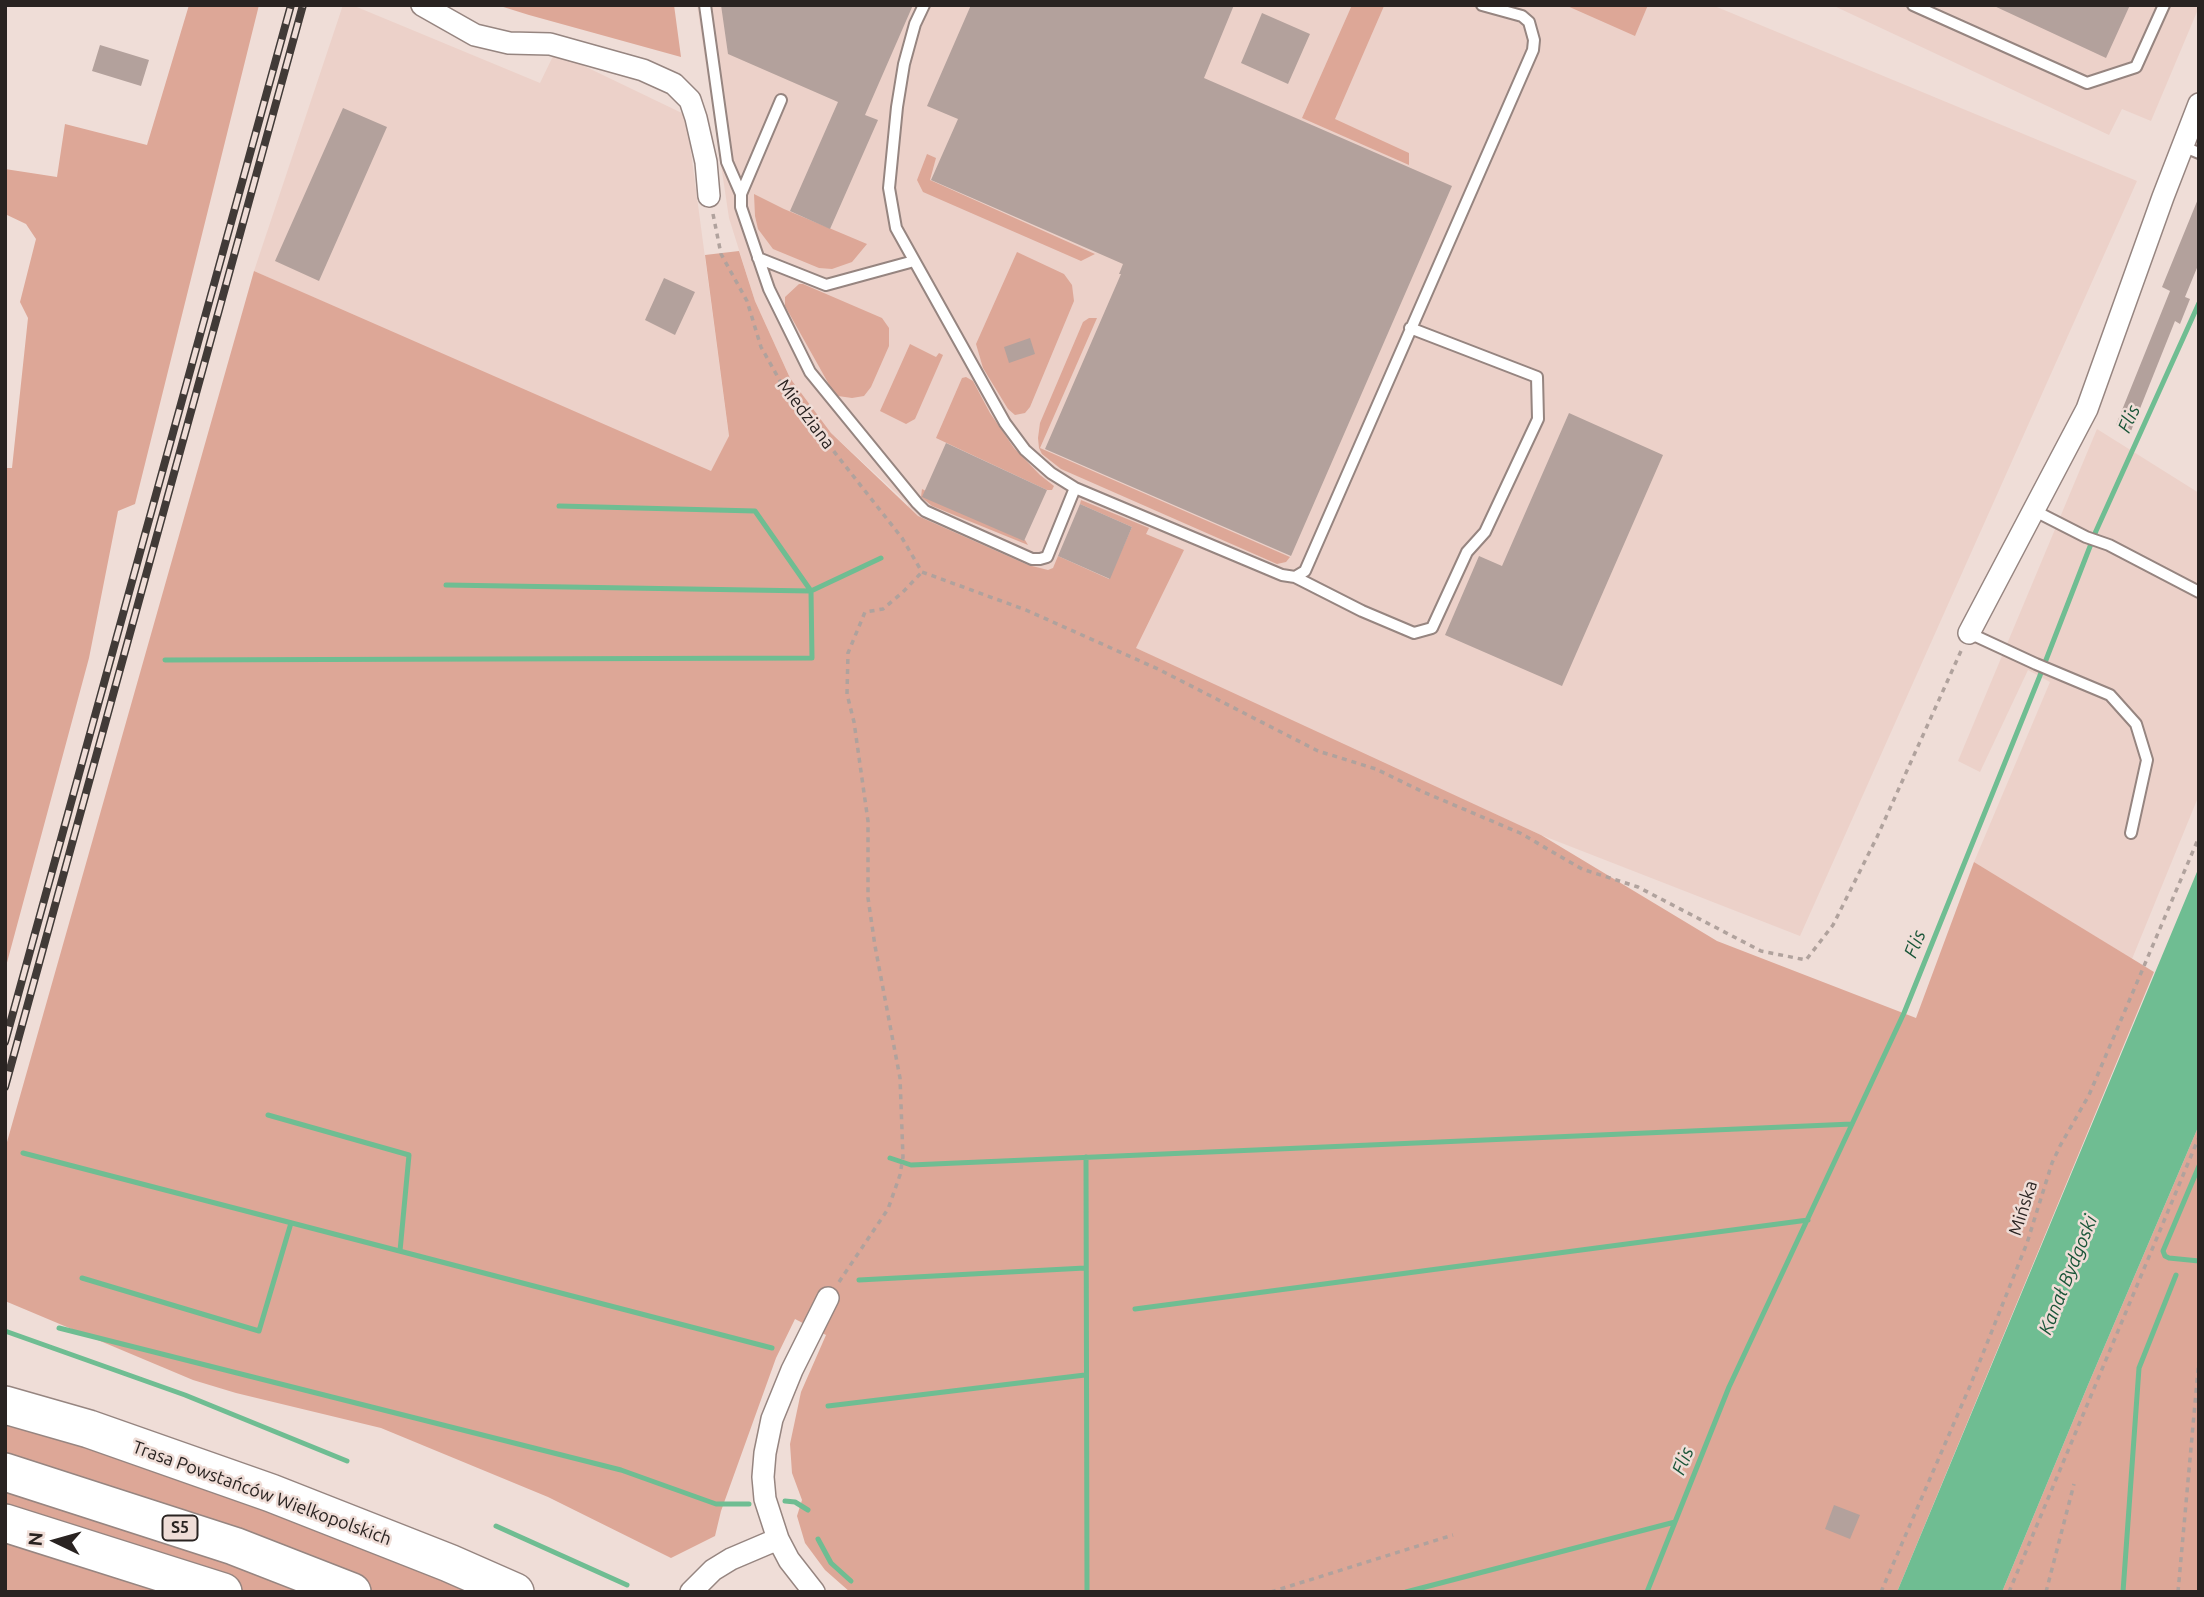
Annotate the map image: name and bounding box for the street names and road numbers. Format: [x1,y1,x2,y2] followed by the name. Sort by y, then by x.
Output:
[773,375,839,453] street label: Miedziana
[2004,1178,2042,1238] street label: Mińska
[130,1436,394,1550] street label: Trasa Powstańców Wielkopolskich
[162,1516,198,1540] road number: S5

